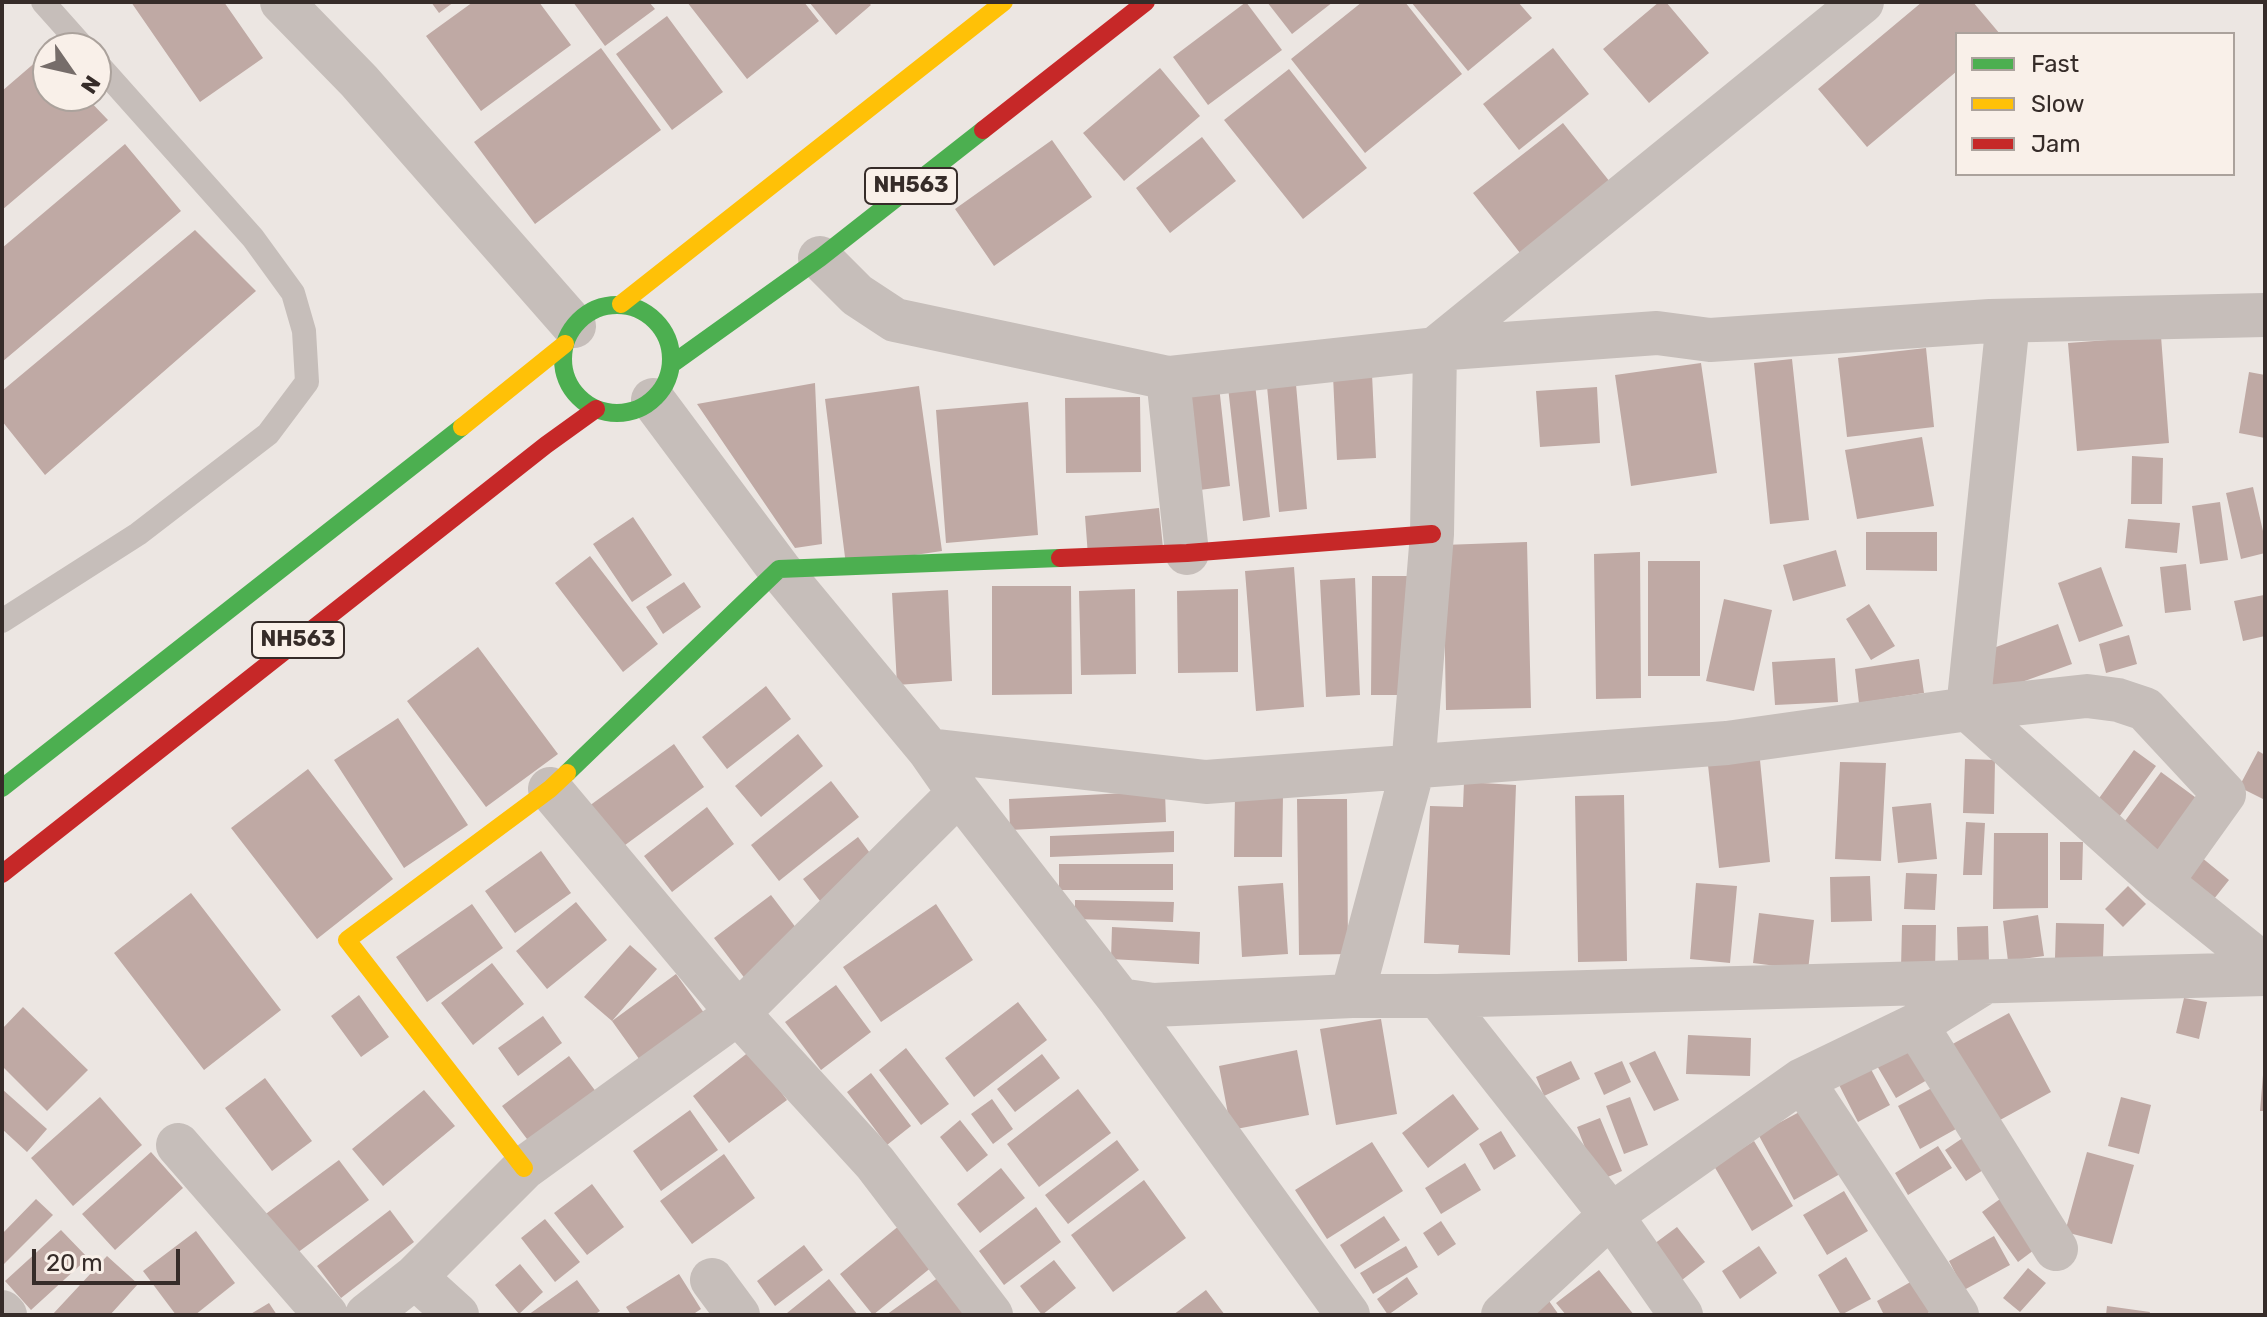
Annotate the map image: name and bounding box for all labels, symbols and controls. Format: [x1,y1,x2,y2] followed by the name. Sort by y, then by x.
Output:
[32,32,112,112] north arrow
[1955,32,2235,176] legend
[2031,50,2079,78] text: Fast
[75,70,106,99] text: N
[2031,90,2084,118] text: Slow
[2031,130,2081,158] text: Jam
[865,168,957,204] road number: NH563
[252,622,344,658] road number: NH563
[36,1233,184,1283] scale bar
[46,1249,103,1277] text: 20 m

